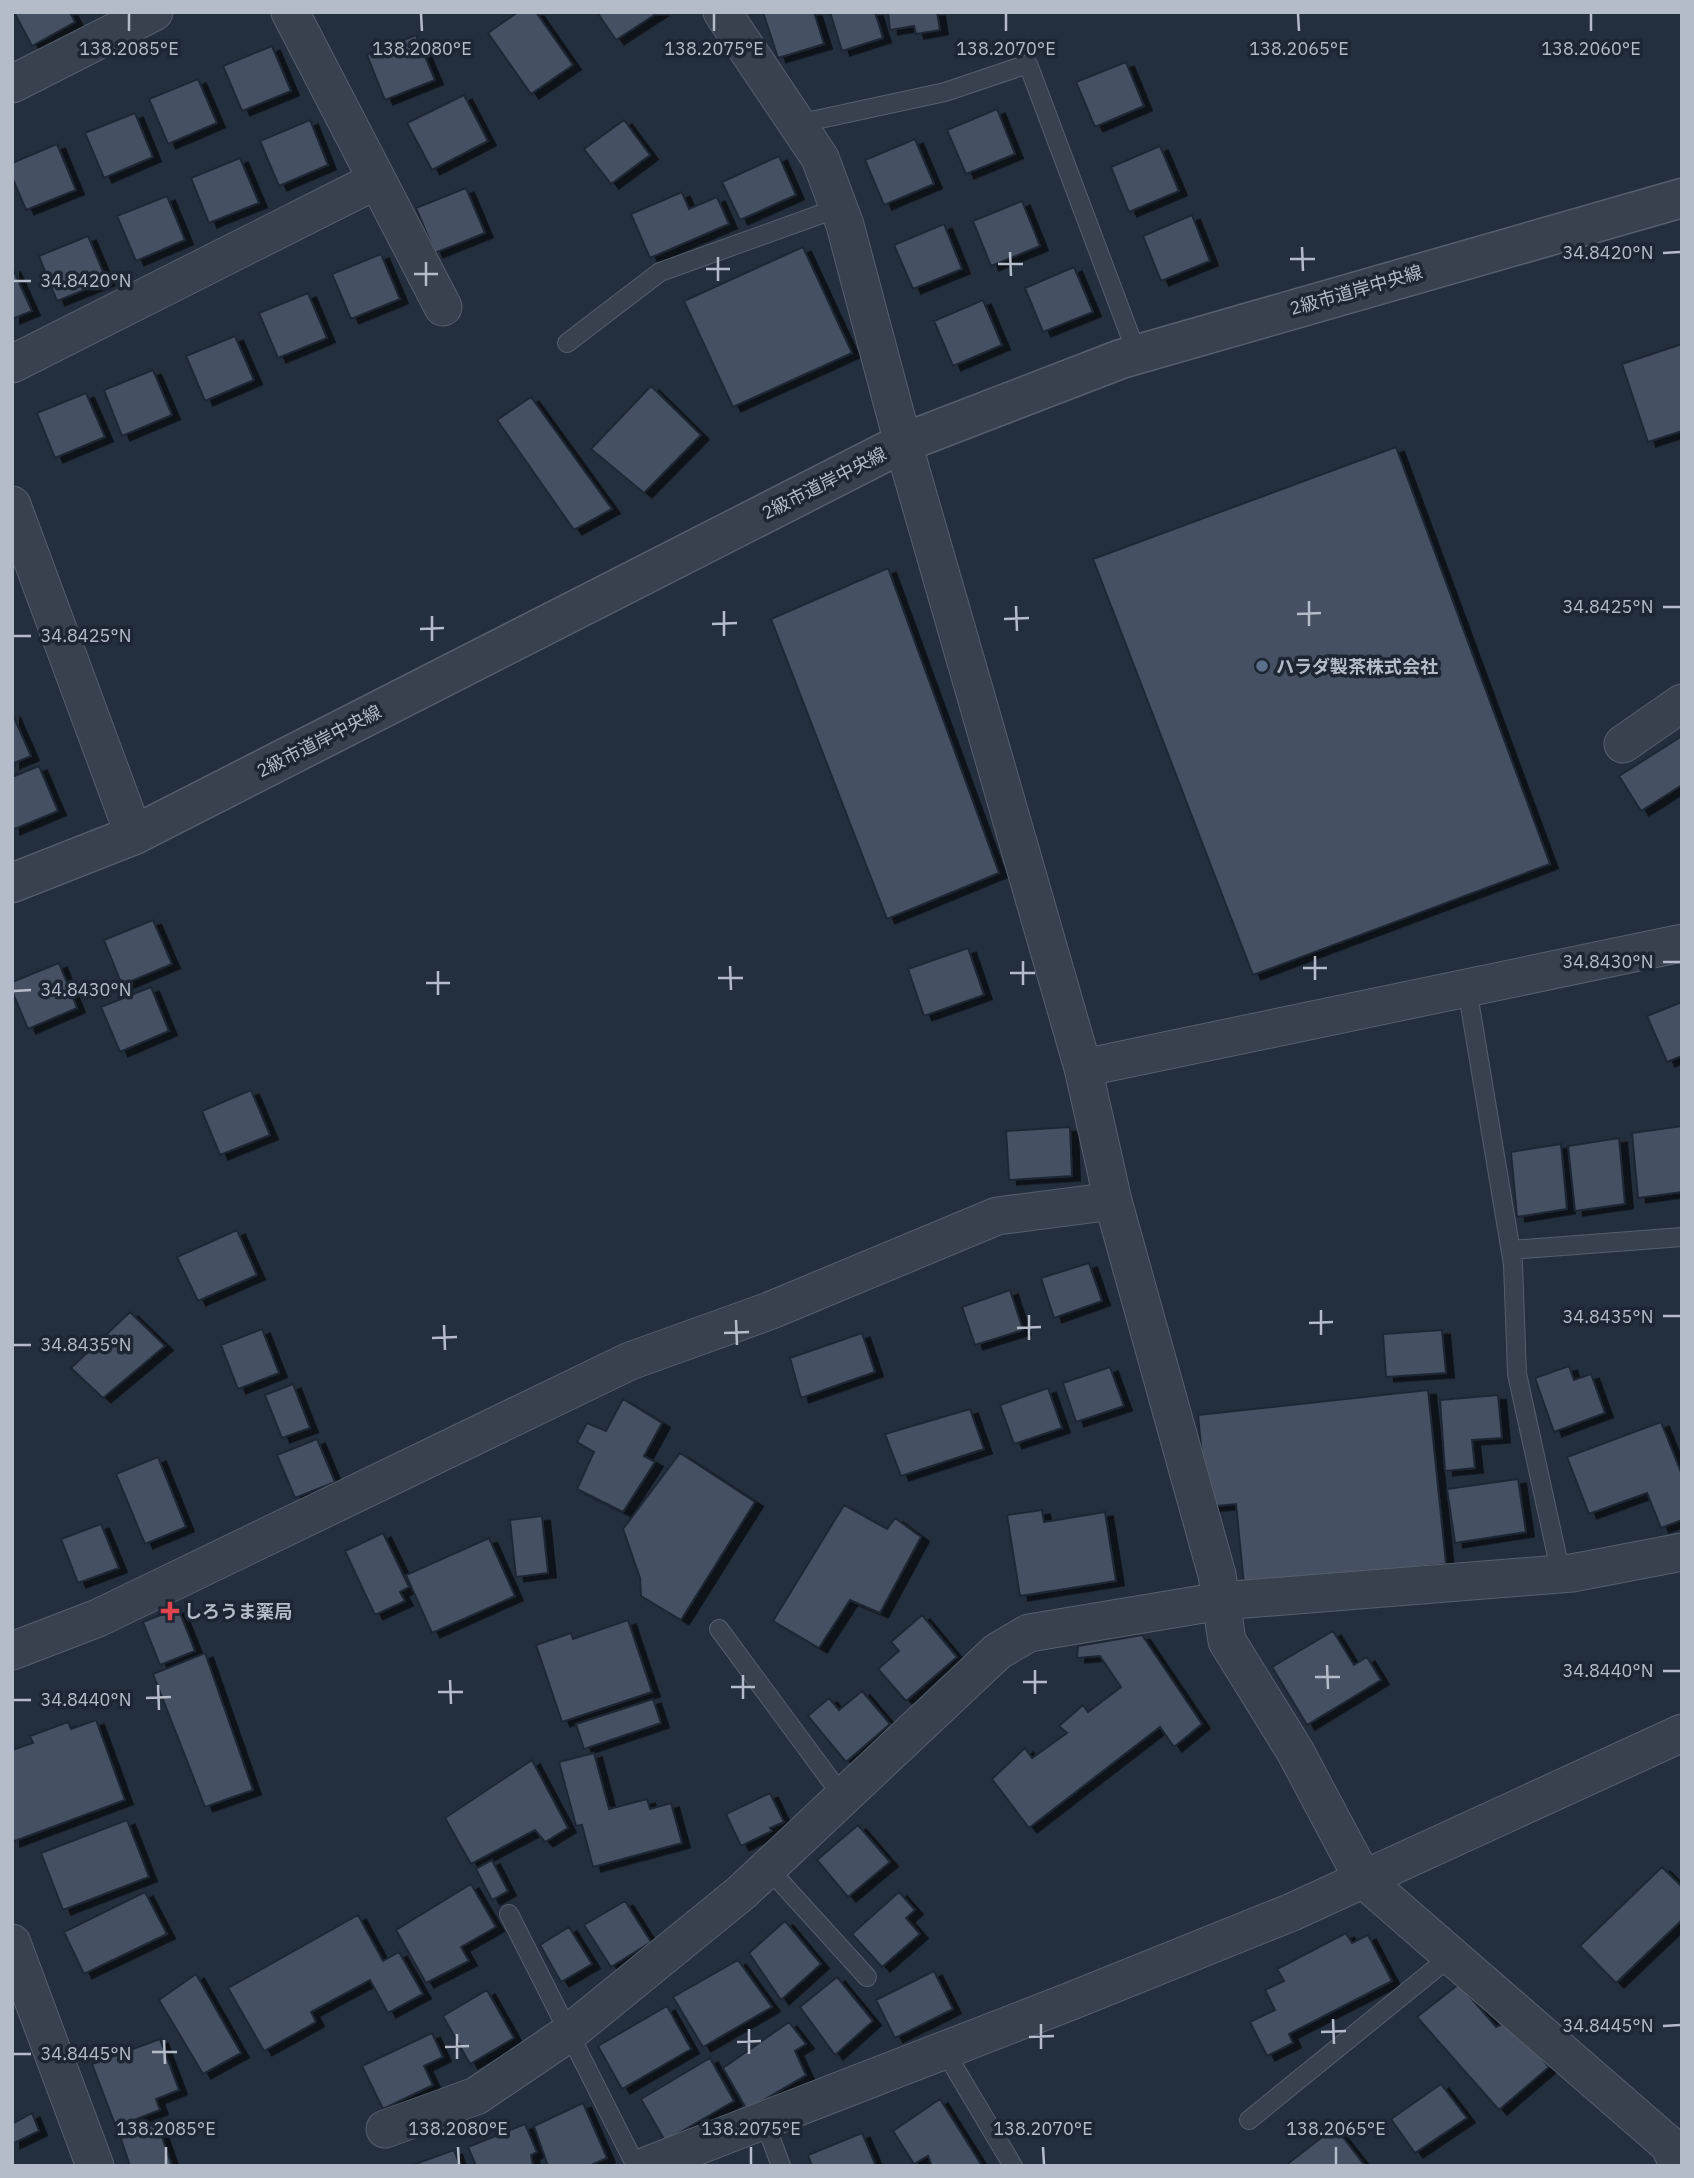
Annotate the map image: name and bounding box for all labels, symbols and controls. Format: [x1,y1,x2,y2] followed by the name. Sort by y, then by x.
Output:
[79,37,179,60] text: 138.2085°E
[372,37,472,60] text: 138.2080°E
[664,37,764,60] text: 138.2075°E
[956,37,1056,60] text: 138.2070°E
[1249,37,1349,60] text: 138.2065°E
[1541,37,1641,60] text: 138.2060°E
[1563,241,1653,264] text: 34.8420°N
[1287,260,1425,320] street label: 2級市道岸中央線
[41,269,131,292] text: 34.8420°N
[758,442,890,524] street label: 2級市道岸中央線
[1563,595,1653,618] text: 34.8425°N
[41,624,131,647] text: 34.8425°N
[1276,655,1438,678] place label: ハラダ製茶株式会社
[1254,658,1270,674] marker: ハラダ製茶株式会社
[253,700,385,782] street label: 2級市道岸中央線
[1563,950,1653,973] text: 34.8430°N
[41,978,131,1001] text: 34.8430°N
[1563,1305,1653,1328] text: 34.8435°N
[41,1333,131,1356] text: 34.8435°N
[184,1600,292,1623] place label: しろうま薬局
[162,1603,178,1619] marker: しろうま薬局
[1563,1659,1653,1682] text: 34.8440°N
[41,1688,131,1711] text: 34.8440°N
[1563,2014,1653,2037] text: 34.8445°N
[41,2042,131,2065] text: 34.8445°N
[116,2117,216,2140] text: 138.2085°E
[408,2117,508,2140] text: 138.2080°E
[701,2117,801,2140] text: 138.2075°E
[993,2117,1093,2140] text: 138.2070°E
[1286,2117,1386,2140] text: 138.2065°E

